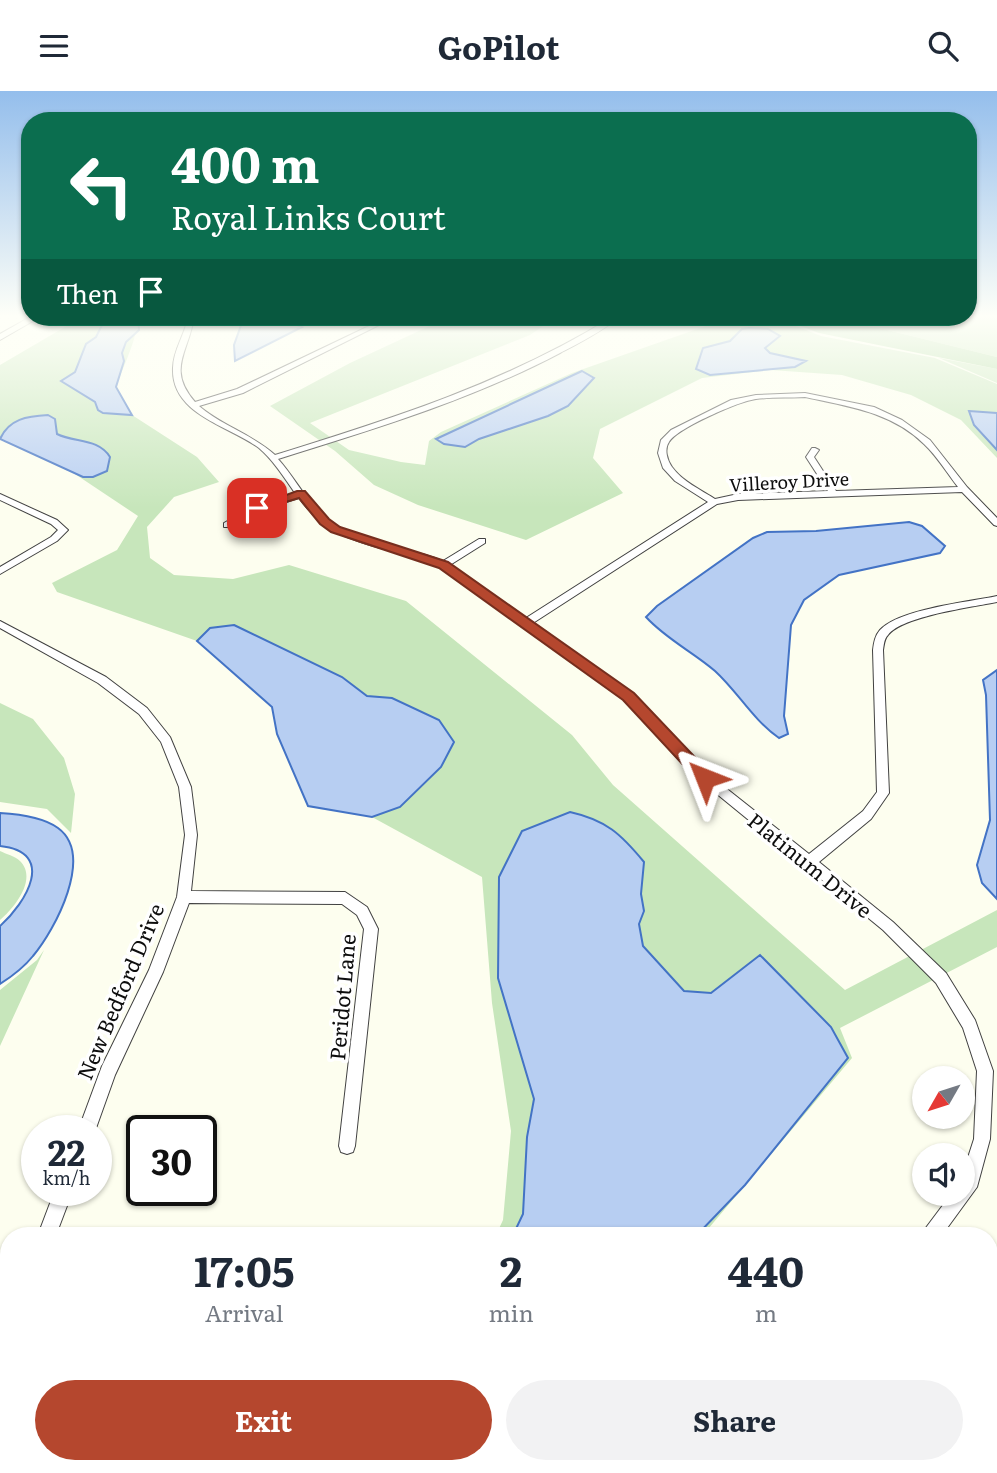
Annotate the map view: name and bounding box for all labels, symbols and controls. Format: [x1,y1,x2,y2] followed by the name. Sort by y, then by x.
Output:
[437,22,560,70] text: GoPilot
[35,27,73,65] icon: menu
[924,27,962,65] icon: search
[171,125,320,198] text: 400 m
[56,140,147,231] icon: left
[171,192,446,240] text: Royal Links Court
[56,273,118,312] text: Then
[132,273,170,311] icon: arrive
[728,464,850,498] street label: Villeroy Drive
[227,478,287,538] pin
[238,489,276,527] icon: arrive
[668,741,742,815] position arrow
[742,804,880,924] street label: Platinum Drive
[68,898,170,1084] street label: New Bedford Drive
[320,932,362,1061] street label: Peridot Lane
[912,1066,975,1129] north arrow
[912,1066,975,1206] map controls
[126,1115,217,1206] speed limit sign: 30
[48,1125,85,1177] text: 22
[912,1143,975,1206] button: sound
[43,1164,90,1191] text: km/h
[194,1238,295,1300] text: 17:05
[500,1238,522,1300] text: 2
[728,1238,804,1300] text: 440
[205,1295,284,1329] text: Arrival
[488,1295,534,1329] text: min
[755,1295,777,1329] text: m
[35,1380,492,1460] button: Exit
[506,1380,963,1460] button: Share

